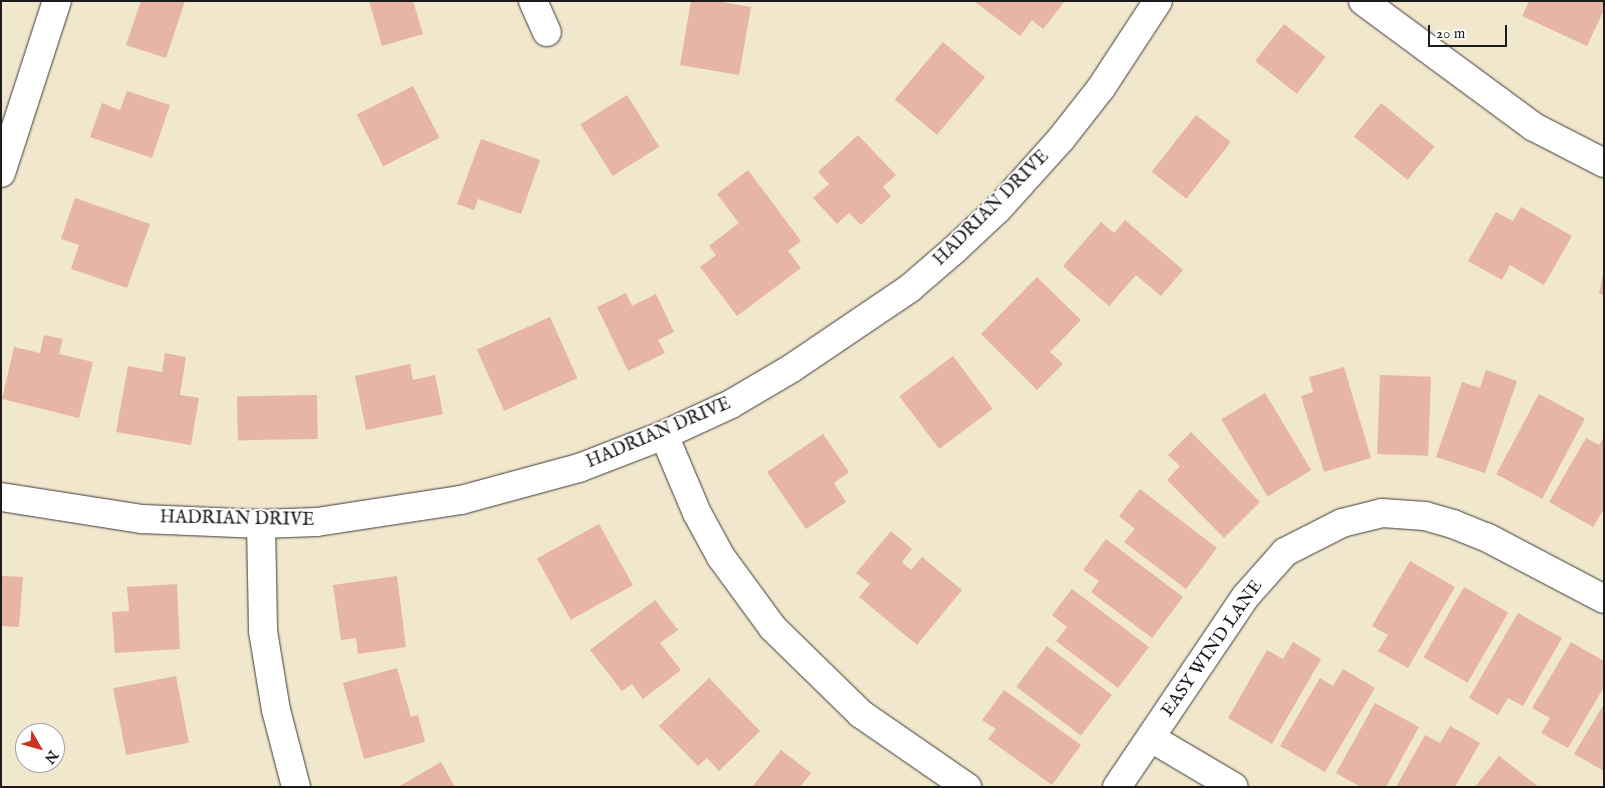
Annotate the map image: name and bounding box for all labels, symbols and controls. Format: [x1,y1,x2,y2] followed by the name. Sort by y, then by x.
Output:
[1430,15,1509,47] scale bar
[1436,24,1465,43] text: 20 m
[930,147,1054,271] street label: HADRIAN DRIVE
[584,394,734,474] street label: HADRIAN DRIVE
[160,508,314,532] street label: HADRIAN DRIVE
[1158,576,1268,722] street label: EASY WIND LANE
[15,723,65,773] north arrow
[40,746,62,767] text: N

